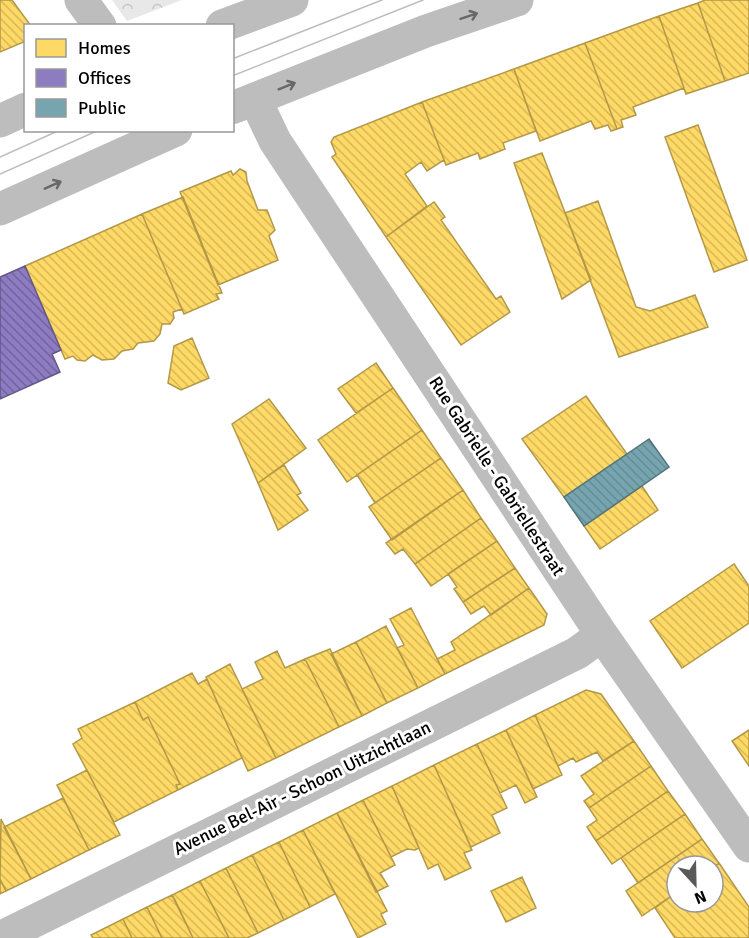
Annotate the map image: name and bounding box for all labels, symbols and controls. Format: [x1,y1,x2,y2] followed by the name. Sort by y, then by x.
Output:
[459,10,478,21] one-way arrow
[24,24,234,132] legend
[78,37,131,59] text: Homes
[78,67,131,89] text: Offices
[277,80,296,91] one-way arrow
[78,97,126,119] text: Public
[44,179,62,190] one-way arrow
[424,372,570,580] street label: Rue Gabrielle - Gabriellestraat
[170,716,434,860] street label: Avenue Bel-Air - Schoon Uitzichtlaan
[665,854,725,914] north arrow
[691,886,709,908] text: N

